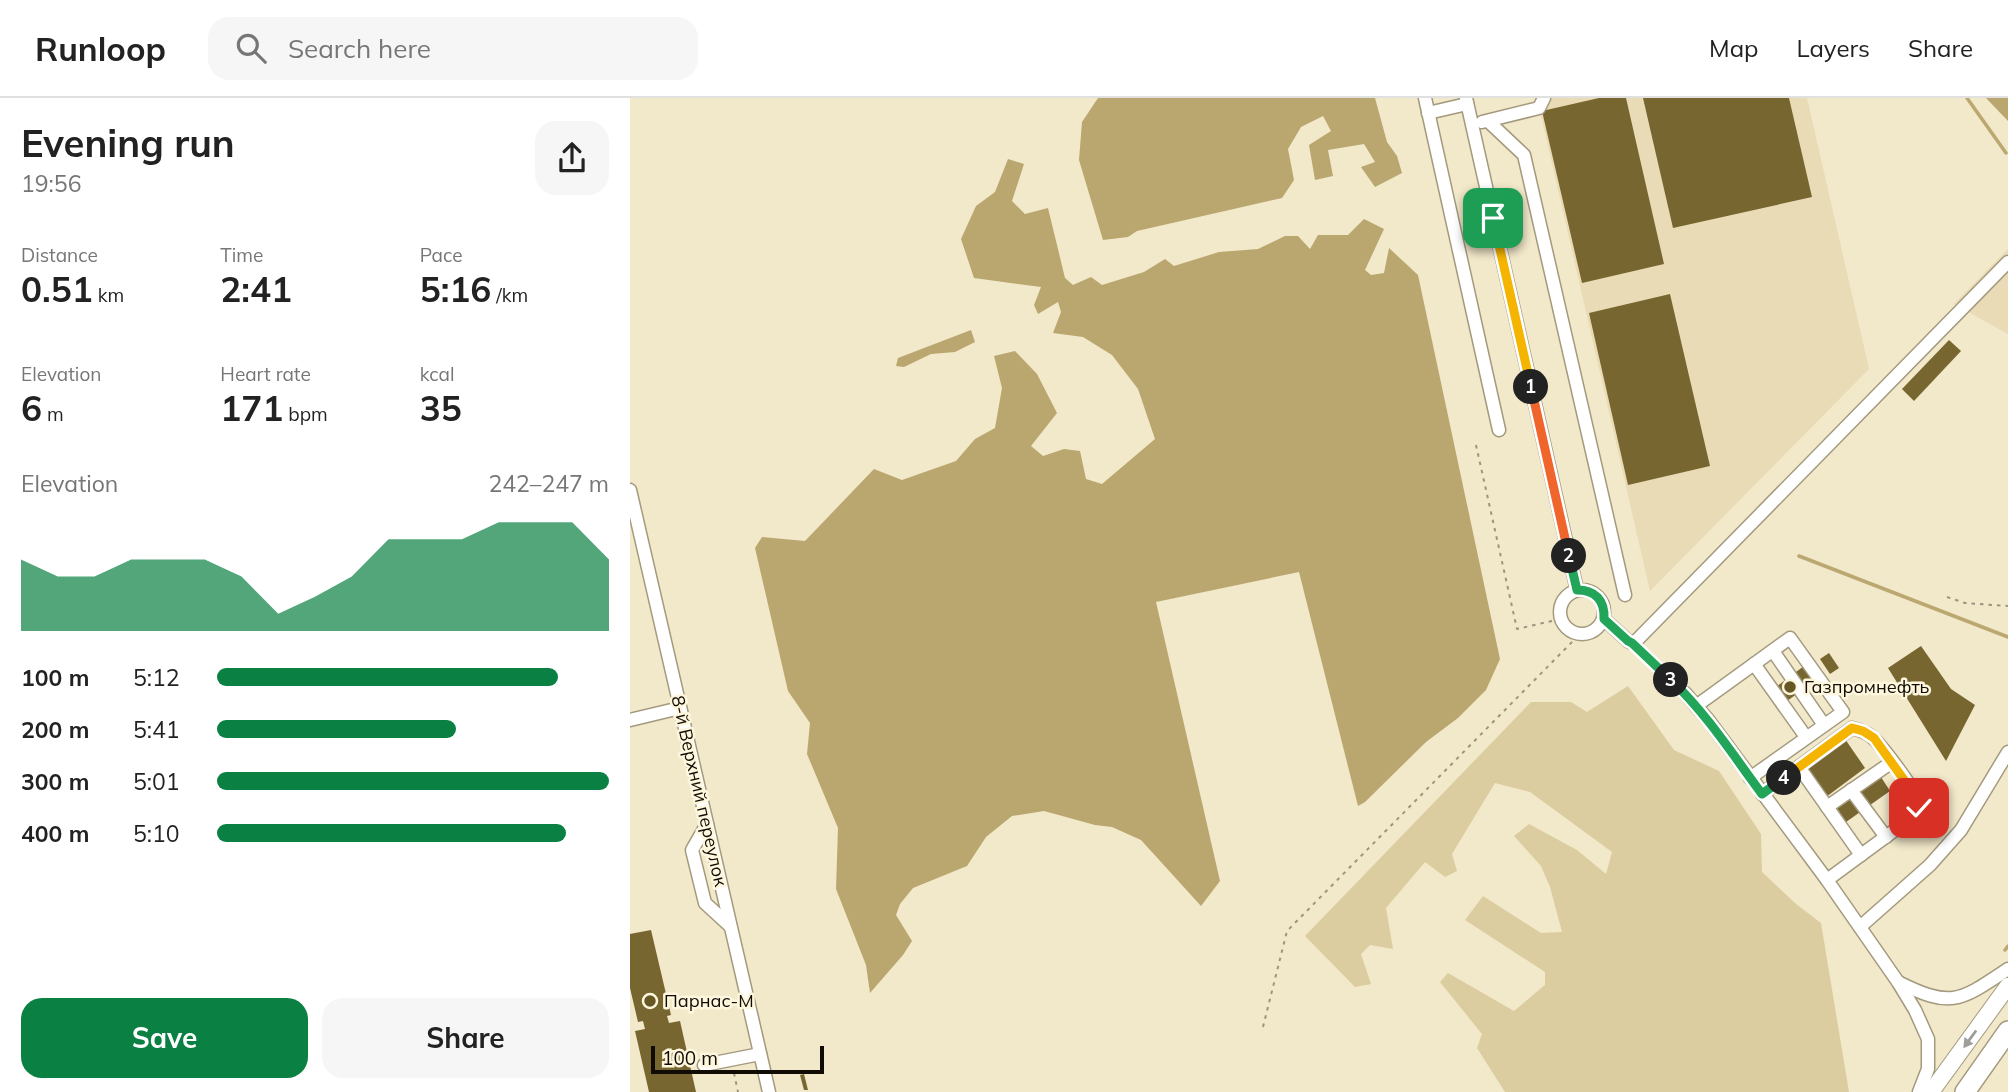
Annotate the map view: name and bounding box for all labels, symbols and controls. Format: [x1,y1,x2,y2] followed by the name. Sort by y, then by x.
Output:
[208,17,698,80] search box
[35,28,166,69] text: Runloop
[232,29,270,67] icon: search
[288,32,431,65] text: Search here
[1709,33,1758,63] text: Map
[1796,33,1870,63] text: Layers
[1908,33,1973,63] text: Share
[21,119,235,167] text: Evening run
[535,121,609,195] button: share
[21,169,81,198] text: 19:56
[1463,188,1523,248] pin
[1474,199,1512,237] icon: arrive
[21,243,98,267] text: Distance
[220,243,263,267] text: Time
[420,243,463,267] text: Pace
[21,267,93,311] text: 0.51
[220,267,292,311] text: 2:41
[420,267,491,311] text: 5:16
[93,283,124,307] text: km
[491,283,528,307] text: /km
[21,362,101,386] text: Elevation
[220,362,311,386] text: Heart rate
[420,362,454,386] text: kcal
[1514,370,1548,404] pin: 1
[1525,374,1536,398] text: 1
[21,386,42,430] text: 6
[220,386,283,430] text: 171
[420,386,462,430] text: 35
[42,402,64,426] text: m
[283,402,328,426] text: bpm
[21,469,118,498] text: Elevation
[488,469,609,498] text: 242–247 m
[1552,538,1586,574] pin: 2
[1563,543,1574,567] text: 2
[1654,662,1688,698] pin: 3
[21,663,89,692] text: 100 m
[133,663,180,692] text: 5:12
[1665,667,1676,691] text: 3
[1804,675,1930,698] place label: Газпромнефть
[1782,679,1798,695] marker: Газпромнефть
[666,693,733,889] street label: 8-й Верхний переулок
[21,715,89,744] text: 200 m
[133,715,180,744] text: 5:41
[1766,760,1802,796] pin: 4
[1778,765,1789,789] text: 4
[21,767,89,796] text: 300 m
[133,767,180,796] text: 5:01
[1889,778,1949,838] pin
[1900,789,1938,827] icon: check
[21,819,89,848] text: 400 m
[133,819,180,848] text: 5:10
[664,989,754,1012] place label: Парнас-М
[642,993,658,1009] marker: Парнас-М
[21,998,308,1078] button: Save
[322,998,609,1078] button: Share
[1963,1030,1977,1048] one-way arrow
[651,1043,824,1075] scale bar
[662,1046,718,1070] text: 100 m

